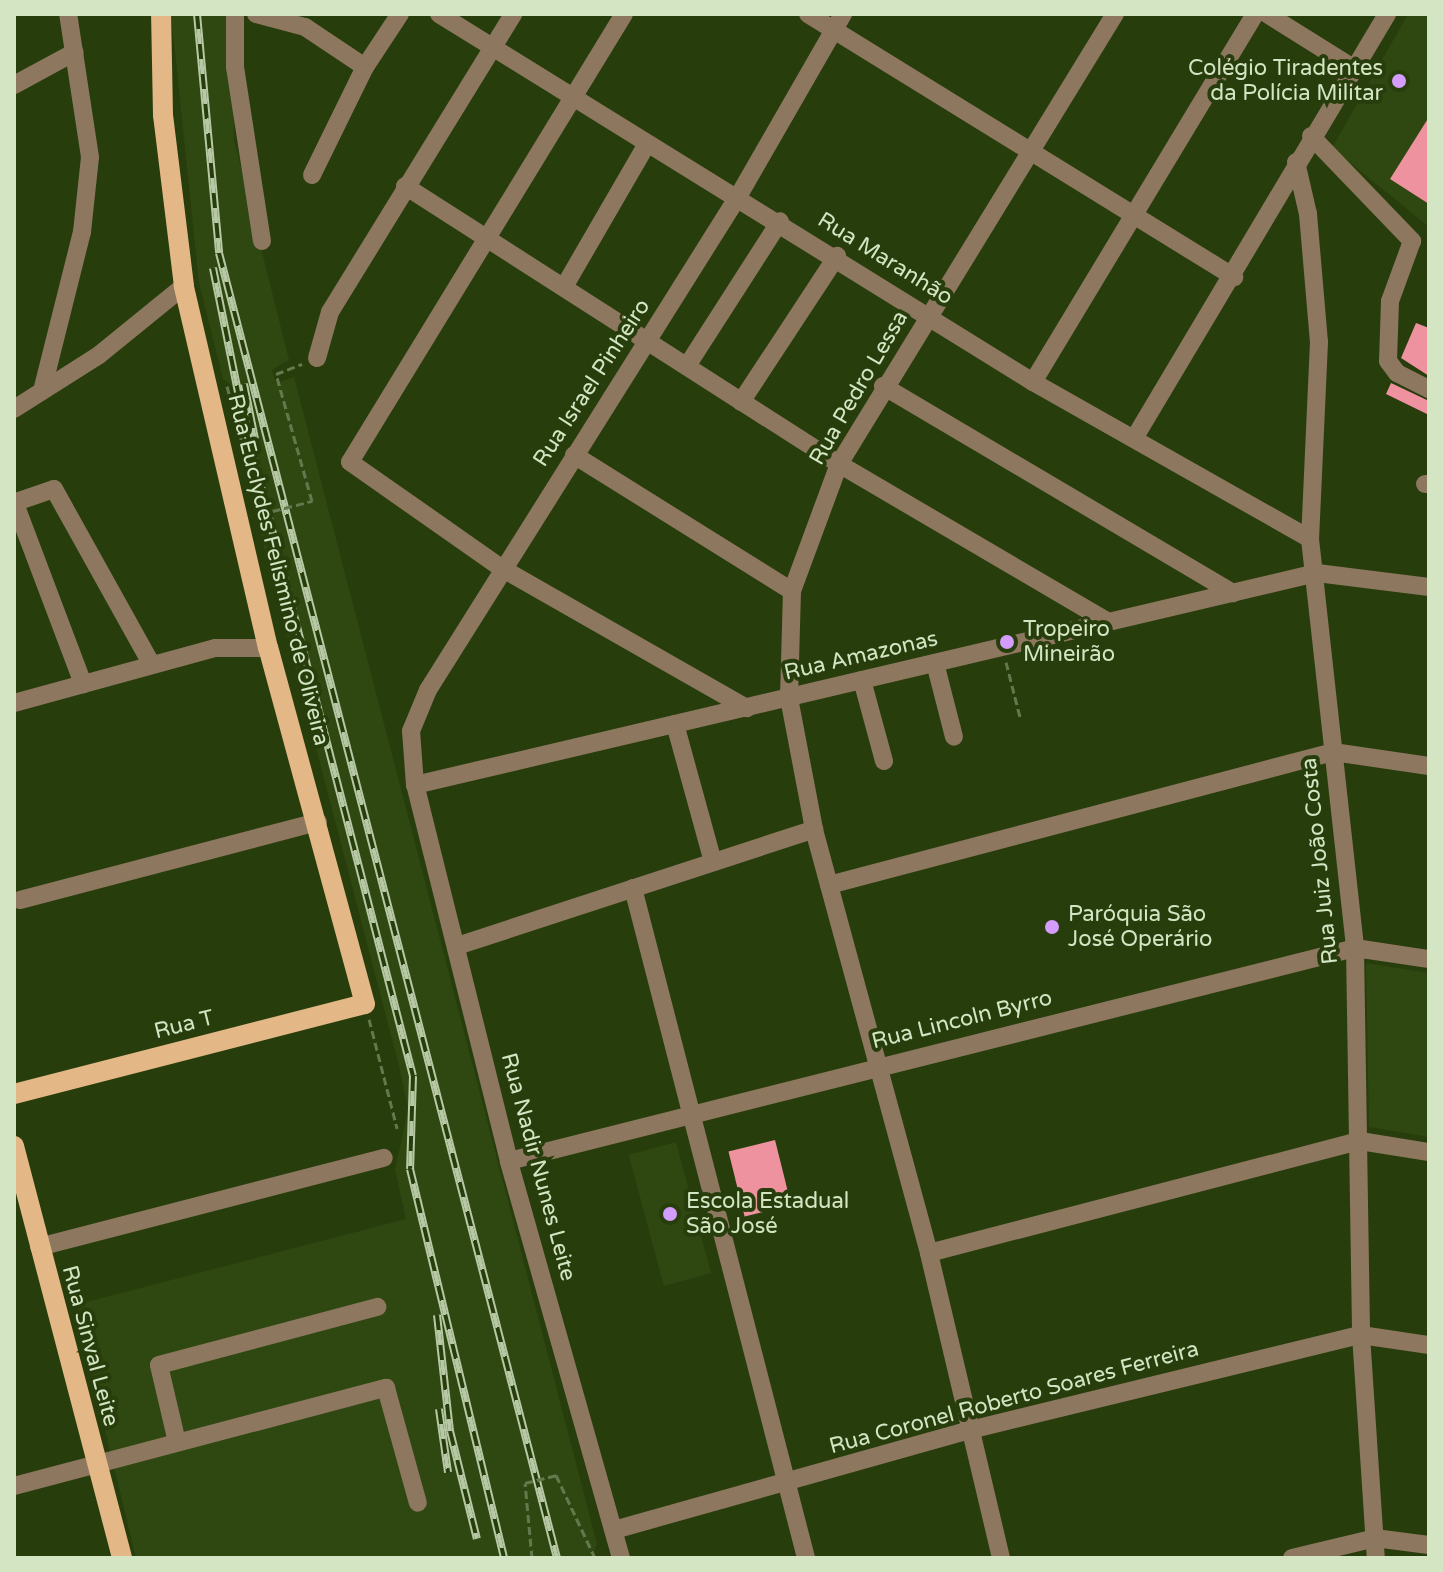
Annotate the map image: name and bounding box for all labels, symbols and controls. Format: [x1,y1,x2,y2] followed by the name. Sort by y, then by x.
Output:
[1188,55,1383,106] place label: Colégio Tiradentes da Polícia Militar
[1390,72,1408,90] marker: Colégio Tiradentes da Polícia Militar
[813,207,957,311] street label: Rua Maranhão
[528,294,656,472] street label: Rua Israel Pinheiro
[804,306,914,470] street label: Rua Pedro Lessa
[221,392,335,748] street label: Rua Euclydes Felismino de Oliveira
[1023,616,1115,668] place label: Tropeiro Mineirão
[782,626,940,686] street label: Rua Amazonas
[998,633,1016,651] marker: Tropeiro Mineirão
[1296,756,1344,966] street label: Rua Juiz João Costa
[1068,901,1212,952] place label: Paróquia São José Operário
[1043,918,1061,936] marker: Paróquia São José Operário
[869,985,1055,1055] street label: Rua Lincoln Byrro
[151,1005,217,1045] street label: Rua T
[495,1050,581,1284] street label: Rua Nadir Nunes Leite
[686,1188,849,1240] place label: Escola Estadual São José
[661,1205,679,1223] marker: Escola Estadual São José
[56,1263,124,1429] street label: Rua Sinval Leite
[826,1336,1202,1460] street label: Rua Coronel Roberto Soares Ferreira

